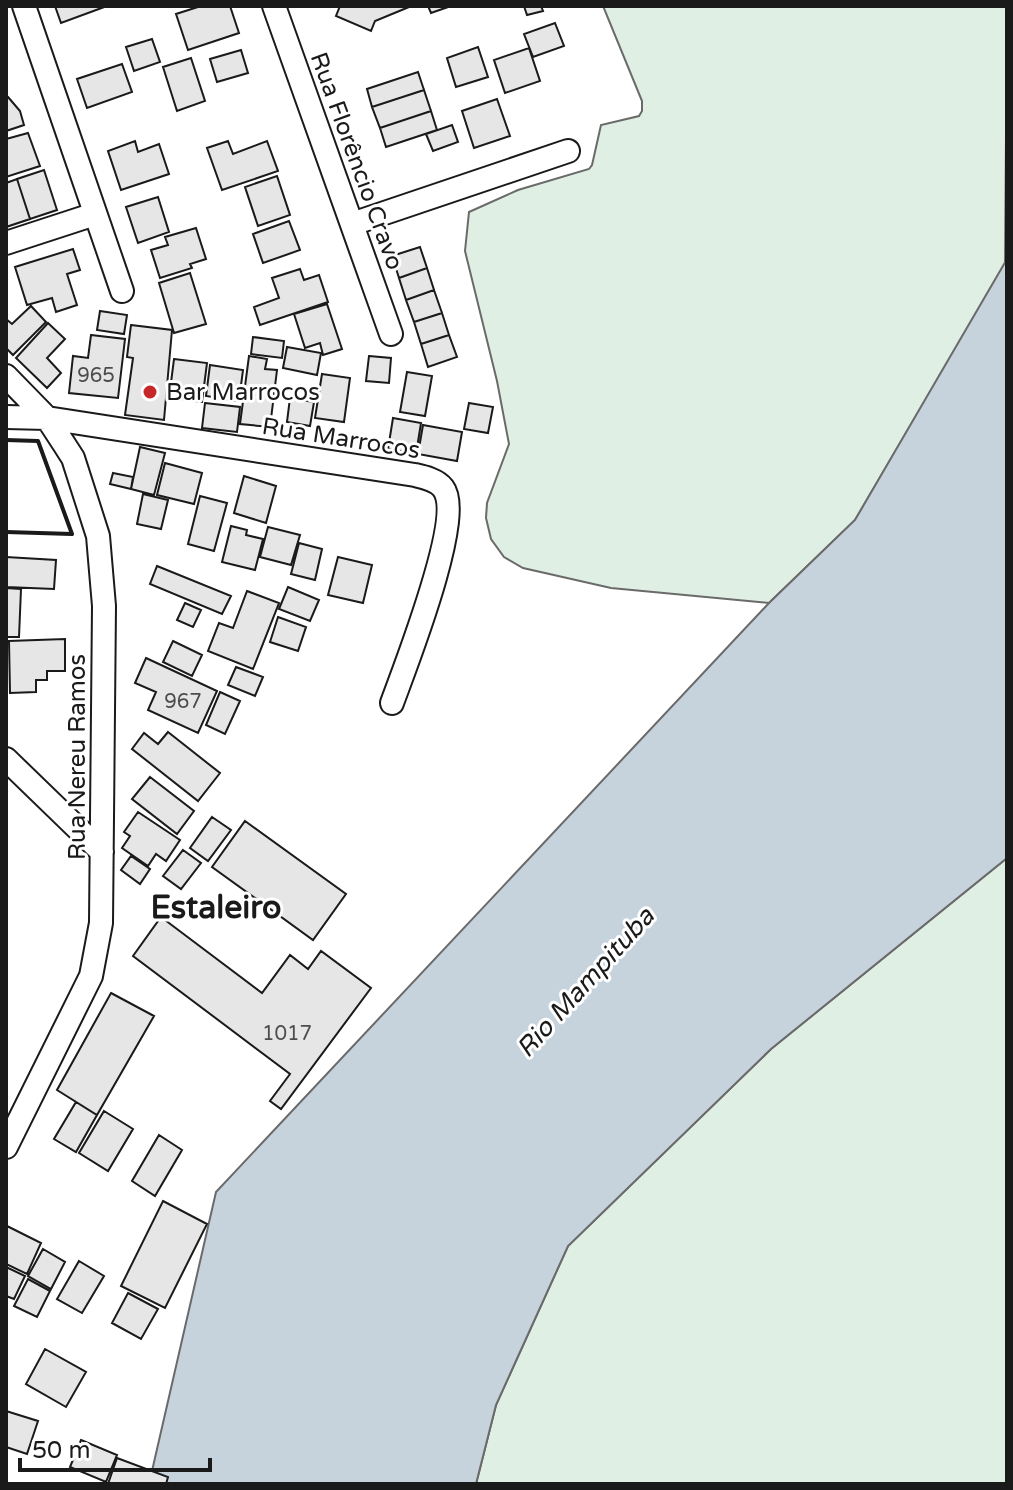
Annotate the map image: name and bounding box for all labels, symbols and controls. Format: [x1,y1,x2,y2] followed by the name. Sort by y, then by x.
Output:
[304,49,409,274] street label: Rua Florêncio Cravo
[77,364,115,388] house number: 965
[166,378,320,407] place label: Bar Marrocos
[141,383,159,401] marker: Bar Marrocos
[260,412,422,465] street label: Rua Marrocos
[63,654,92,860] street label: Rua Nereu Ramos
[164,690,202,714] house number: 967
[151,889,281,927] district label: Estaleiro
[510,900,662,1064] water label: Rio Mampituba
[262,1022,312,1046] house number: 1017
[20,1422,210,1472] scale bar
[32,1436,90,1465] text: 50 m

